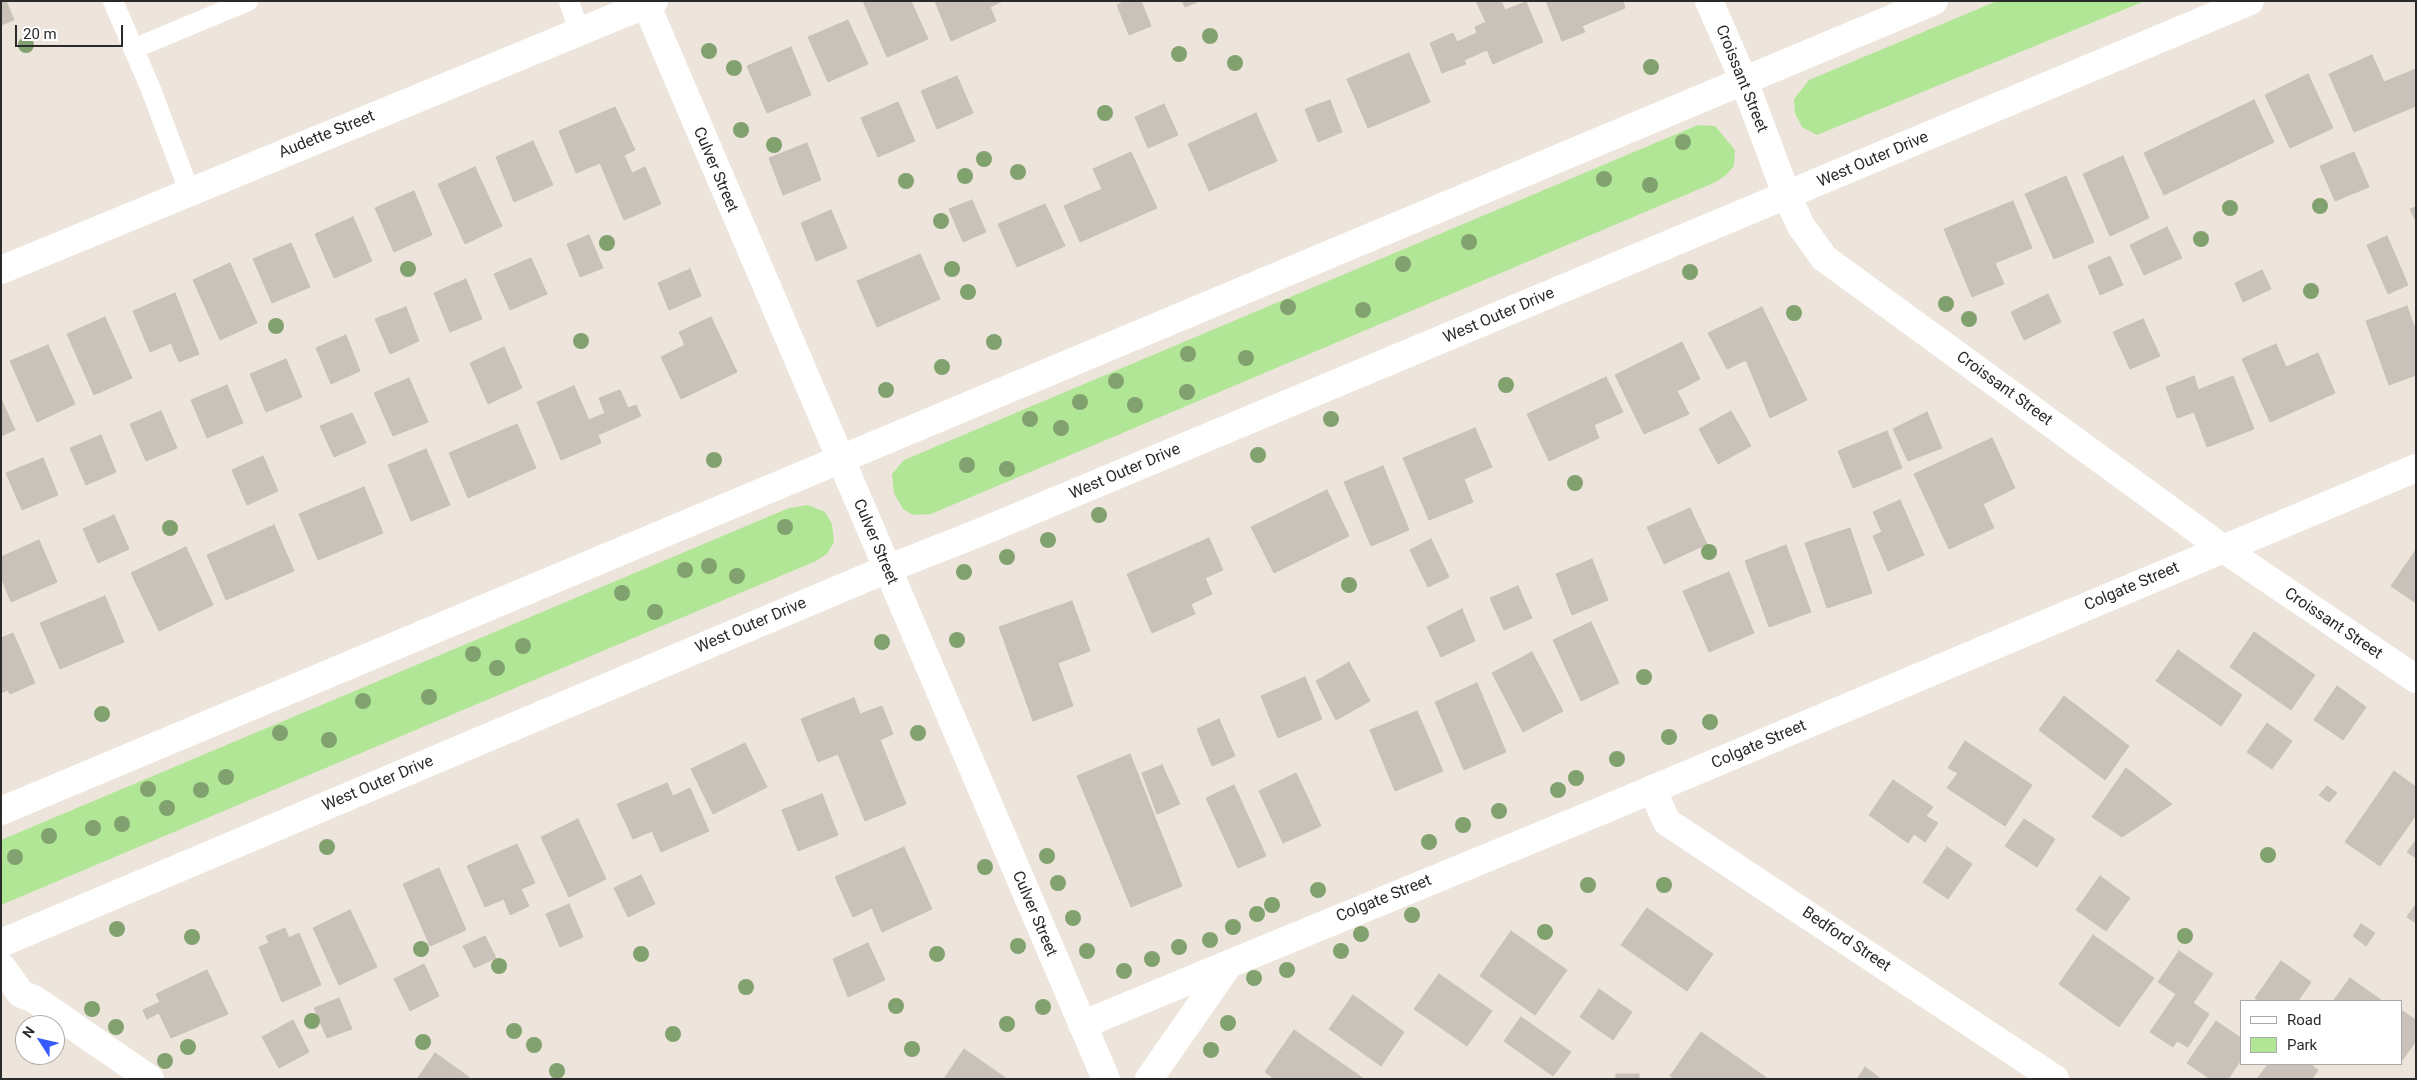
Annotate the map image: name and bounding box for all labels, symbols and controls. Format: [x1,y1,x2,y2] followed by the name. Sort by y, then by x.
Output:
[18,15,125,47] scale bar
[1711,22,1771,136] street label: Croissant Street
[23,25,57,43] text: 20 m
[276,107,378,163] street label: Audette Street
[688,124,742,216] street label: Culver Street
[1815,128,1931,192] street label: West Outer Drive
[1441,284,1557,348] street label: West Outer Drive
[1952,348,2056,430] street label: Croissant Street
[1067,440,1183,504] street label: West Outer Drive
[848,496,902,588] street label: Culver Street
[2082,558,2182,616] street label: Colgate Street
[2280,584,2386,664] street label: Croissant Street
[693,594,809,658] street label: West Outer Drive
[1709,716,1809,774] street label: Colgate Street
[320,752,436,816] street label: West Outer Drive
[1007,868,1061,960] street label: Culver Street
[1334,871,1434,927] street label: Colgate Street
[1798,903,1894,977] street label: Bedford Street
[2240,1000,2402,1065] legend
[2287,1011,2321,1029] text: Road
[15,1015,65,1065] north arrow
[19,1023,38,1041] text: N
[2287,1036,2317,1054] text: Park

